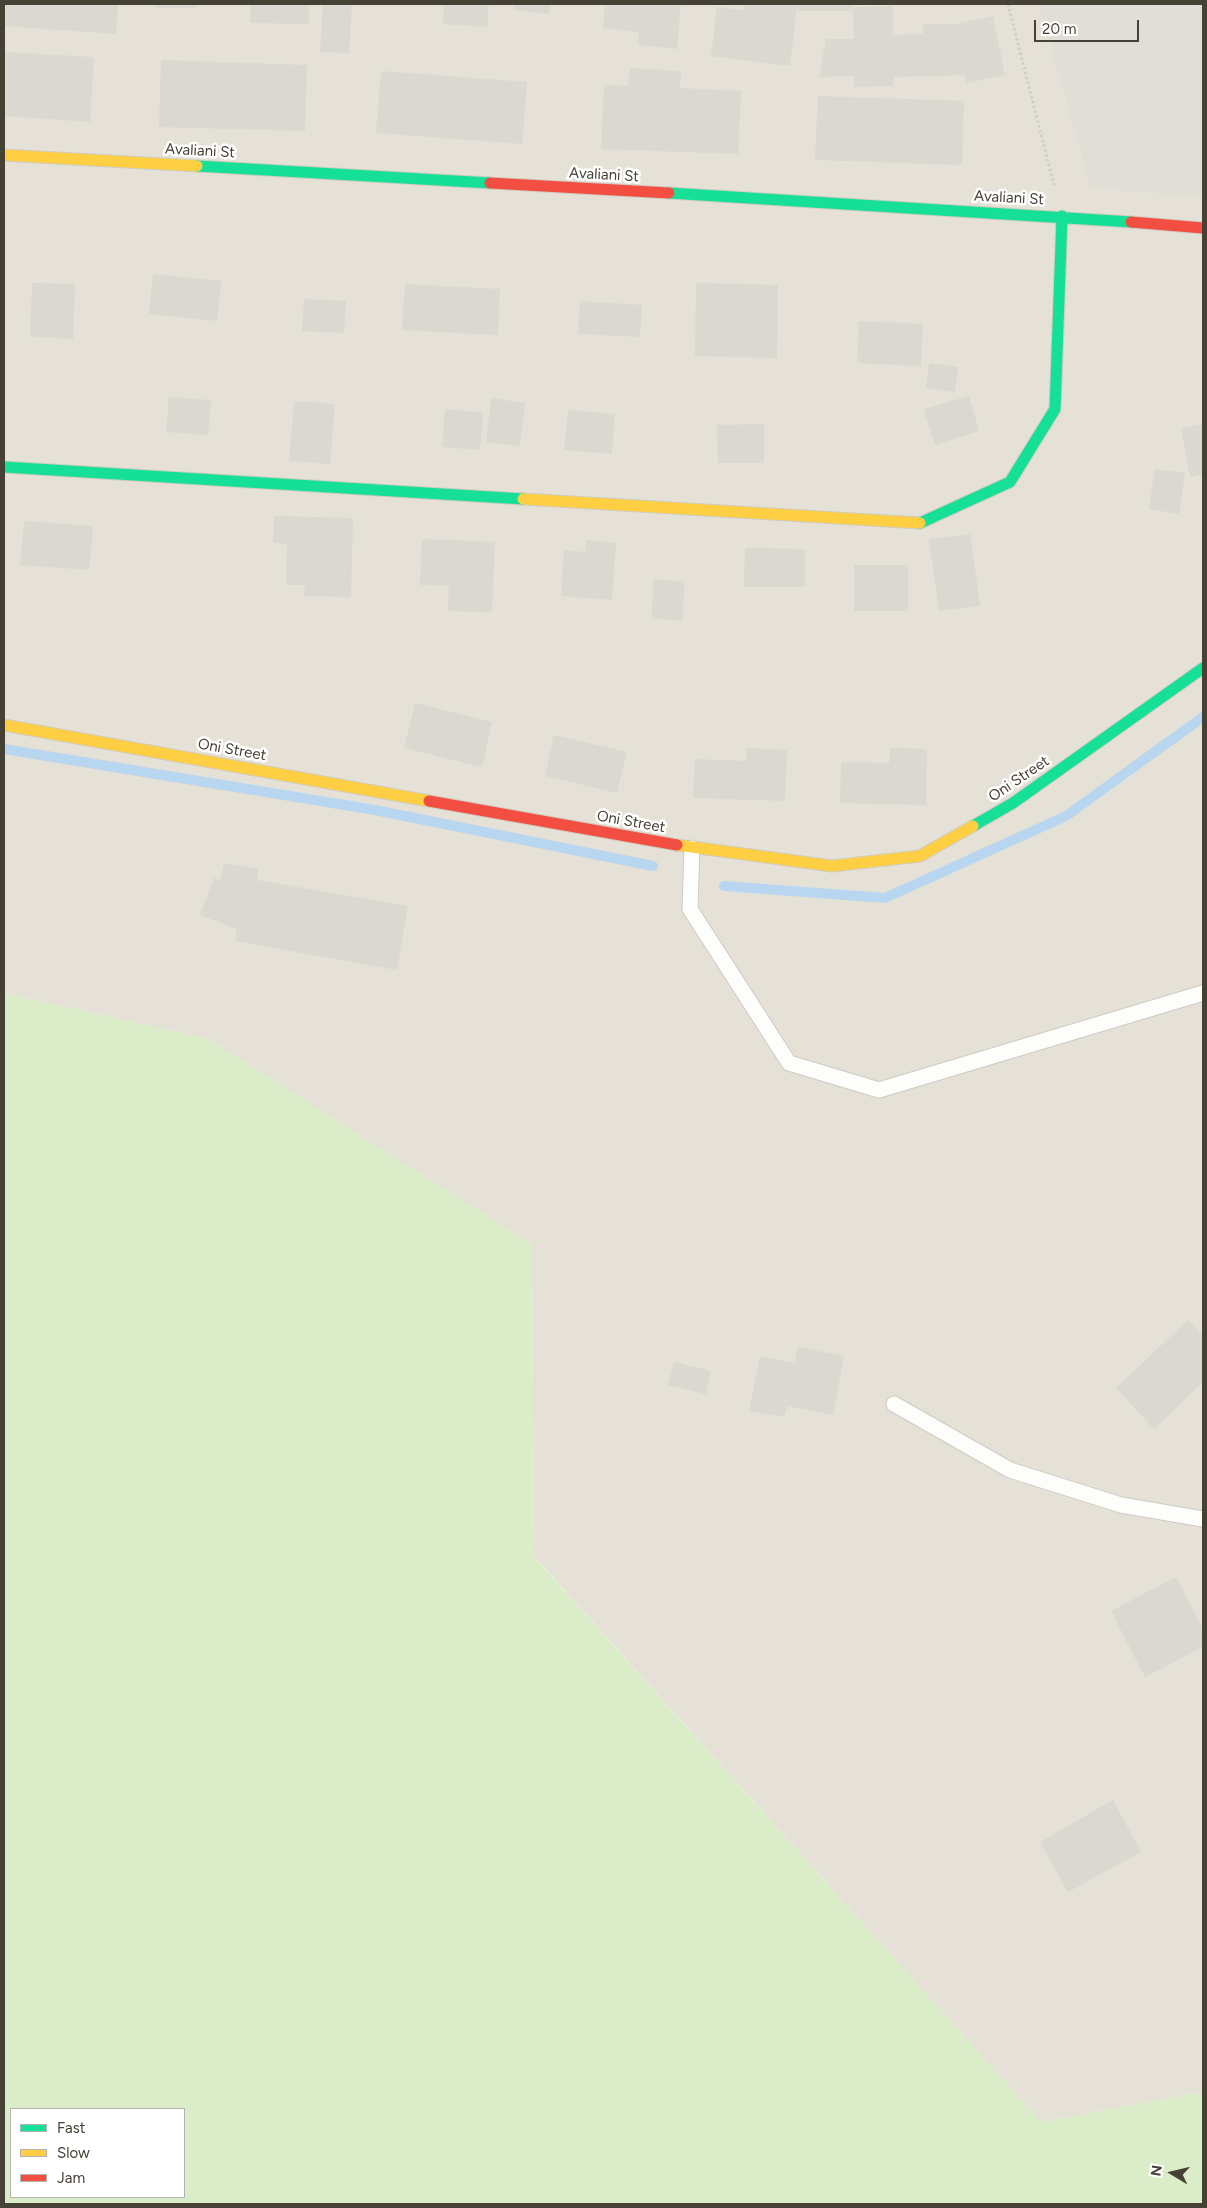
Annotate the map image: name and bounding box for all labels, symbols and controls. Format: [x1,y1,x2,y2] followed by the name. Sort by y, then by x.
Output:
[1037,10,1142,42] scale bar
[1042,20,1076,38] text: 20 m
[165,140,235,162] street label: Avaliani St
[569,164,639,186] street label: Avaliani St
[974,187,1044,209] street label: Avaliani St
[196,735,268,765] street label: Oni Street
[985,752,1053,806] street label: Oni Street
[595,807,667,837] street label: Oni Street
[10,2108,185,2198] legend
[57,2119,85,2137] text: Fast
[57,2144,90,2162] text: Slow
[1147,2148,1197,2198] north arrow
[1147,2164,1166,2177] text: N
[57,2169,85,2187] text: Jam

